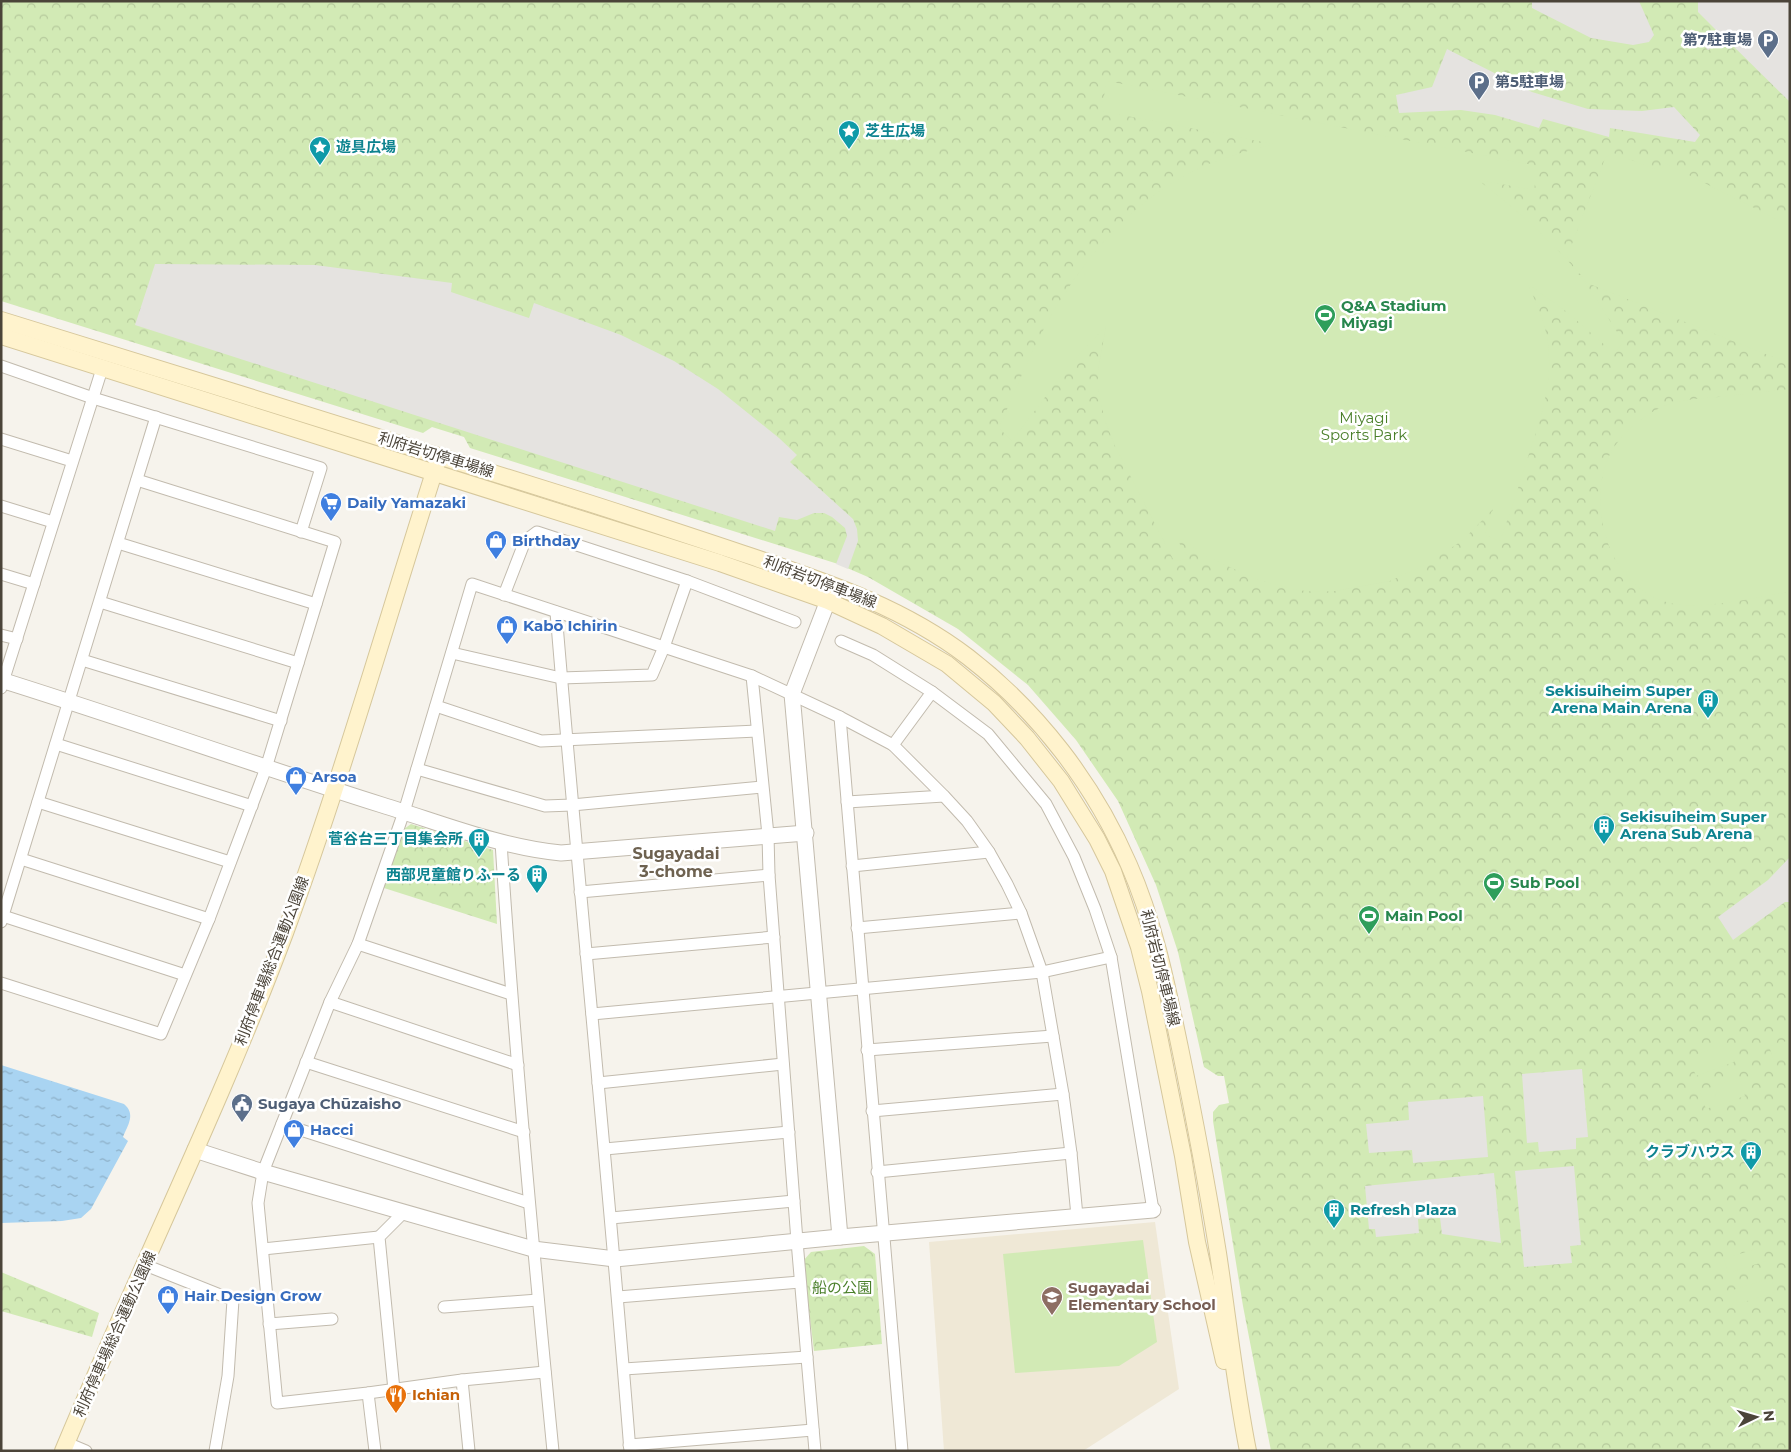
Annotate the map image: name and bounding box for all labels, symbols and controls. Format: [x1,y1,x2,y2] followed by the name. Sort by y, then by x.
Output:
[1756,28,1780,59] parking icon: 第7駐車場
[1683,30,1752,49] place label: 第7駐車場
[1467,70,1491,101] parking icon: 第5駐車場
[1495,72,1564,91] place label: 第5駐車場
[837,119,861,150] place icon: 芝生広場
[865,121,925,140] place label: 芝生広場
[308,135,332,166] place icon: 遊具広場
[336,137,396,156] place label: 遊具広場
[1341,296,1447,332] place label: Q&A Stadium Miyagi
[1313,303,1337,334] sports icon: Q&A Stadium Miyagi
[1321,408,1407,444] park label: Miyagi Sports Park
[376,428,496,481] street label: 利府岩切停車場線
[319,491,343,522] supermarket icon: Daily Yamazaki
[347,493,466,512] place label: Daily Yamazaki
[484,529,508,560] shop icon: Birthday
[512,531,581,550] place label: Birthday
[761,551,880,612] street label: 利府岩切停車場線
[495,614,519,645] shop icon: Kabō Ichirin
[523,616,618,635] place label: Kabō Ichirin
[1545,681,1693,717] place label: Sekisuiheim Super Arena Main Arena
[1696,688,1720,719] building icon: Sekisuiheim Super Arena Main Arena
[284,765,308,796] shop icon: Arsoa
[311,767,357,786] place label: Arsoa
[1619,807,1767,843] place label: Sekisuiheim Super Arena Sub Arena
[1592,814,1616,845] building icon: Sekisuiheim Super Arena Sub Arena
[467,827,491,858] building icon: 菅谷台三丁目集会所
[328,829,463,848] place label: 菅谷台三丁目集会所
[632,844,720,881] district label: Sugayadai 3-chome
[525,863,549,894] building icon: 西部児童館りふーる
[386,865,521,884] place label: 西部児童館りふーる
[1482,871,1506,902] sports icon: Sub Pool
[230,873,313,1048] street label: 利府停車場総合運動公園線
[1510,873,1579,892] place label: Sub Pool
[1357,904,1381,935] sports icon: Main Pool
[1385,906,1463,925] place label: Main Pool
[1137,907,1184,1028] street label: 利府岩切停車場線
[230,1092,254,1123] public building icon: Sugaya Chūzaisho
[258,1094,401,1113] place label: Sugaya Chūzaisho
[282,1118,306,1149] shop icon: Hacci
[310,1120,354,1139] place label: Hacci
[1739,1140,1763,1171] building icon: クラブハウス
[1645,1142,1735,1161] place label: クラブハウス
[1322,1198,1346,1229] building icon: Refresh Plaza
[1350,1200,1457,1219] place label: Refresh Plaza
[69,1248,160,1420] street label: 利府停車場総合運動公園線
[812,1278,872,1297] park label: 船の公園
[1068,1278,1216,1314] place label: Sugayadai Elementary School
[156,1284,180,1315] shop icon: Hair Design Grow
[1040,1285,1064,1316] school or university icon: Sugayadai Elementary School
[184,1286,323,1305] place label: Hair Design Grow
[384,1383,408,1414] restaurant icon: Ichian
[412,1385,460,1404] place label: Ichian
[1731,1392,1781,1442] north arrow
[1759,1409,1778,1422] text: N

